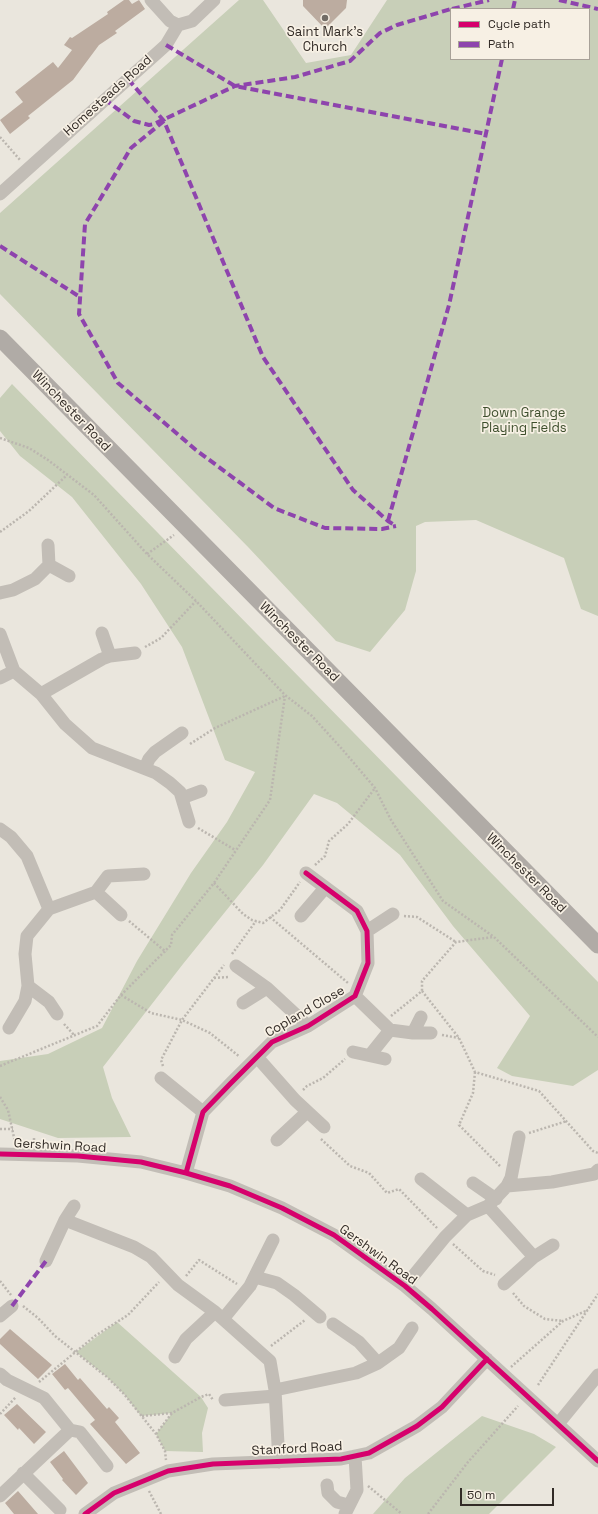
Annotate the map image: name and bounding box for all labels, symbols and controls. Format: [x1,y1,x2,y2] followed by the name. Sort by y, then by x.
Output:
[450,8,590,60] legend
[320,13,330,23] marker: Saint Mark's Church
[488,16,550,32] text: Cycle path
[287,24,363,55] place label: Saint Mark's Church
[488,36,514,52] text: Path
[61,52,155,140] street label: Homesteads Road
[28,367,114,455] street label: Winchester Road
[481,405,567,436] park label: Down Grange Playing Fields
[256,599,342,685] street label: Winchester Road
[483,830,569,916] street label: Winchester Road
[262,983,348,1041] street label: Copland Close
[13,1136,107,1156] street label: Gershwin Road
[336,1221,420,1289] street label: Gershwin Road
[251,1439,343,1459] street label: Stanford Road
[462,1480,556,1506] scale bar
[467,1487,495,1503] text: 50 m

